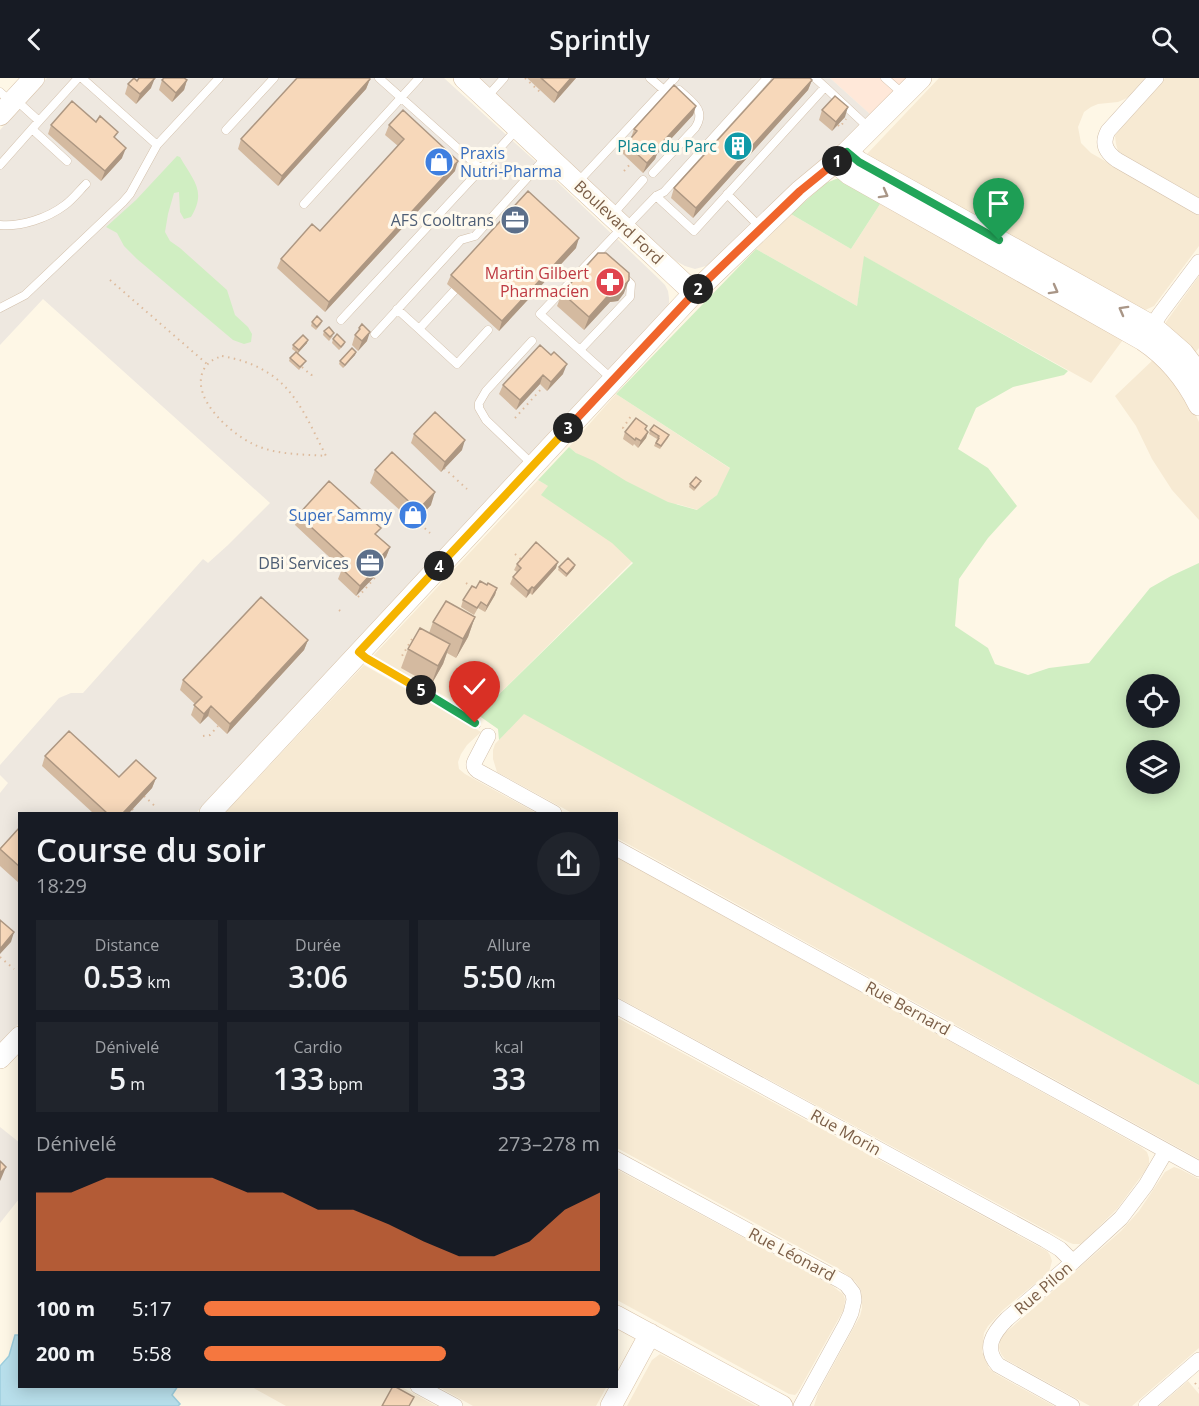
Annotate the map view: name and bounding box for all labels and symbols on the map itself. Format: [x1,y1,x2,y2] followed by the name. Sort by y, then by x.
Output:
[722,130,754,162] building icon: Place du Parc
[617,135,717,157] place label: Place du Parc
[460,142,562,182] place label: Praxis Nutri-Pharma
[423,146,455,178] shop icon: Praxis Nutri-Pharma
[822,146,852,176] pin: 1
[570,175,668,269] street label: Boulevard Ford
[973,178,1024,240] pin
[878,187,888,198] one-way arrow
[499,204,531,236] office icon: AFS Cooltrans
[391,209,494,231] place label: AFS Cooltrans
[485,262,589,302] place label: Martin Gilbert Pharmacien
[594,266,626,298] pharmacy icon: Martin Gilbert Pharmacien
[683,274,713,304] pin: 2
[1048,283,1058,294] one-way arrow
[1119,305,1129,317] one-way arrow
[553,413,583,443] pin: 3
[397,499,429,531] shop icon: Super Sammy
[289,504,393,526] place label: Super Sammy
[354,547,386,579] office icon: DBi Services
[424,551,454,581] pin: 4
[258,552,349,574] place label: DBi Services
[449,661,500,723] pin
[406,675,436,705] pin: 5
[862,976,954,1040] street label: Rue Bernard
[807,1104,885,1160] street label: Rue Morin
[745,1222,839,1286] street label: Rue Léonard
[1009,1257,1077,1319] street label: Rue Pilon

